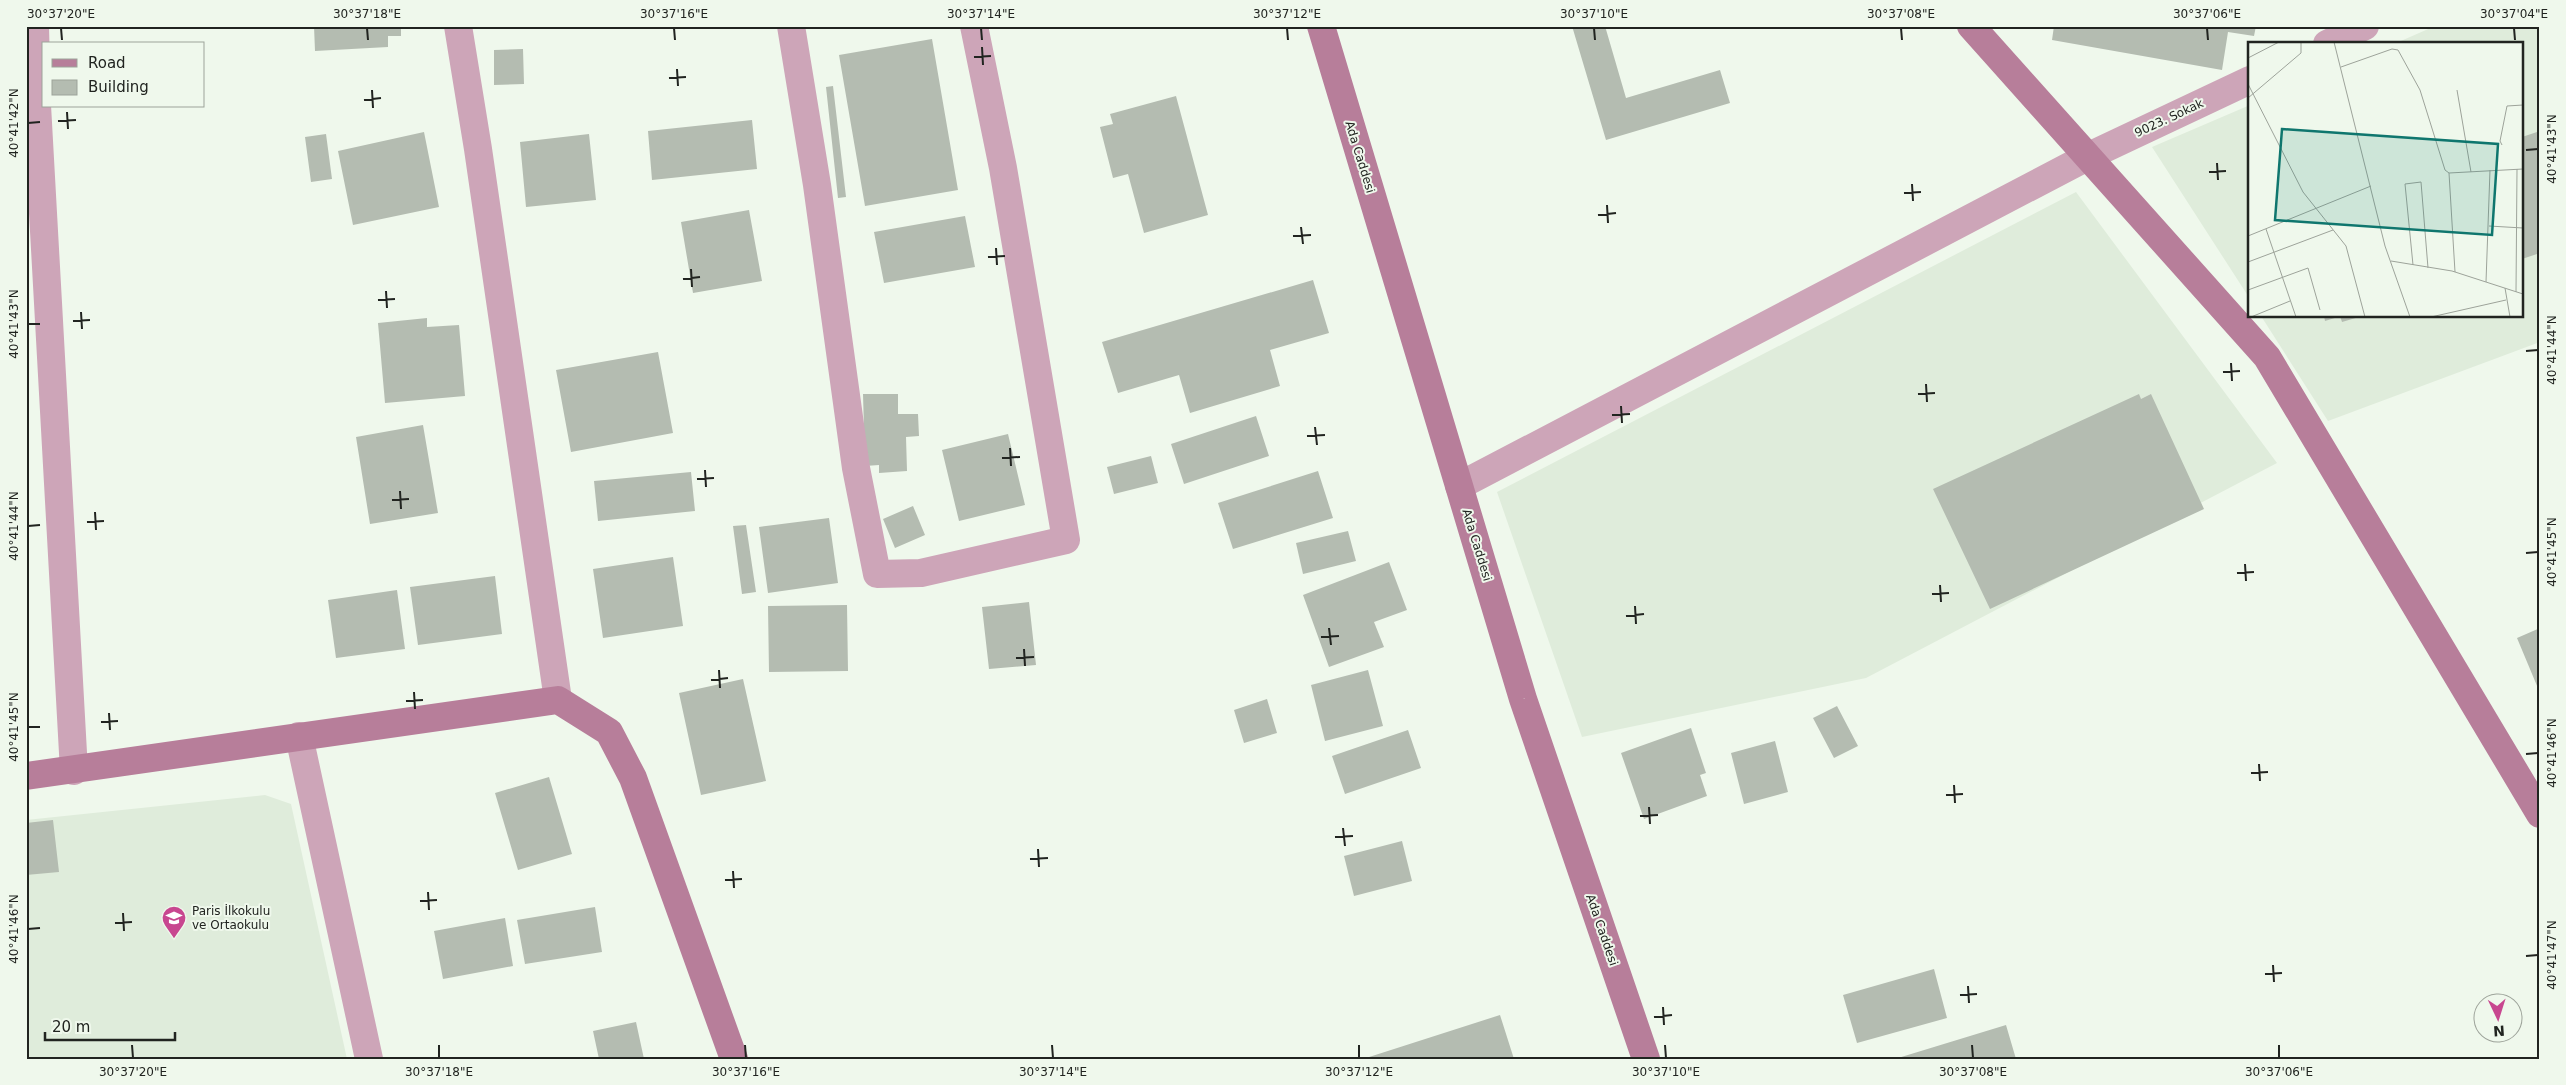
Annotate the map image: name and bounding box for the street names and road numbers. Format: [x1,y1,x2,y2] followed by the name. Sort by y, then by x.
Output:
[2132,96,2206,140] street label: 9023. Sokak
[1342,119,1378,195] street label: Ada Caddesi
[1459,507,1495,583] street label: Ada Caddesi
[1583,892,1621,968] street label: Ada Caddesi

